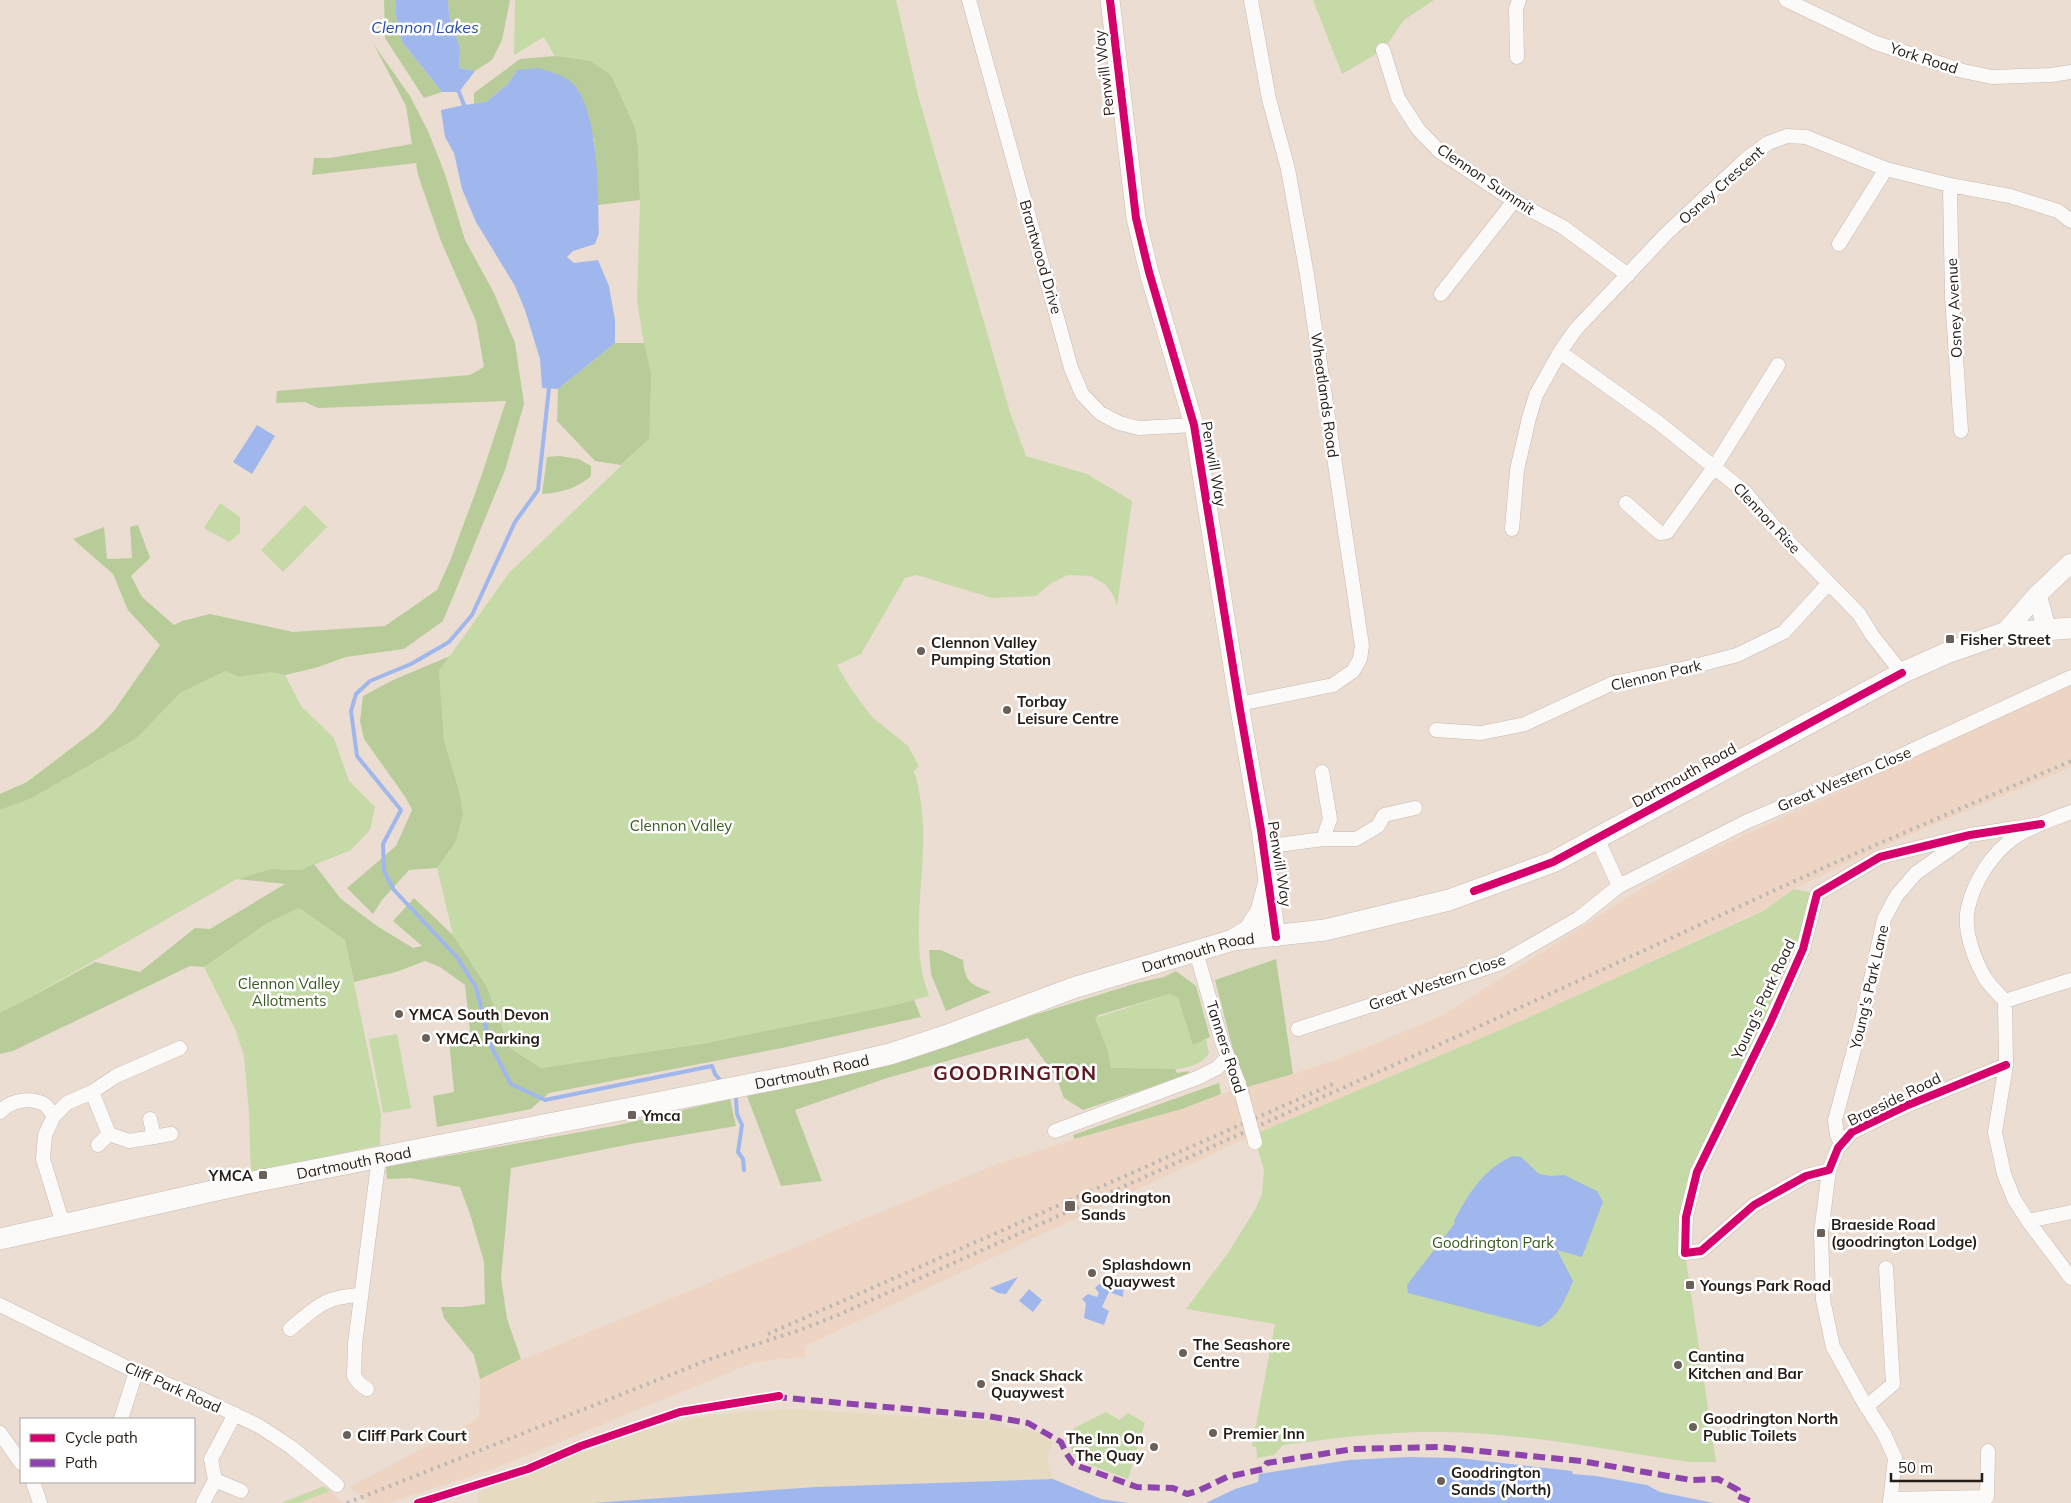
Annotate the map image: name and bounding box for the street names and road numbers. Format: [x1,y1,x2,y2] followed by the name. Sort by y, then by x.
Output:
[1089,29,1119,117] street label: Penwill Way
[1887,38,1960,78] street label: York Road
[1433,139,1539,219] street label: Clennon Summit
[1674,142,1768,228] street label: Osney Crescent
[1016,198,1066,316] street label: Brantwood Drive
[1942,258,1966,358] street label: Osney Avenue
[1307,331,1343,459] street label: Wheatlands Road
[1197,420,1231,508] street label: Penwill Way
[1729,478,1805,558] street label: Clennon Rise
[1609,655,1703,695] street label: Clennon Park
[1628,738,1740,812] street label: Dartmouth Road
[1774,742,1914,816] street label: Great Western Close
[1264,820,1296,908] street label: Penwill Way
[1845,923,1893,1052] street label: Young's Park Lane
[1139,928,1255,976] street label: Dartmouth Road
[1727,936,1799,1063] street label: Young's Park Road
[1366,950,1508,1014] street label: Great Western Close
[1202,998,1250,1096] street label: Tanners Road
[753,1050,871,1093] street label: Dartmouth Road
[1844,1068,1944,1130] street label: Braeside Road
[295,1142,413,1183] street label: Dartmouth Road
[122,1357,224,1417] street label: Cliff Park Road

